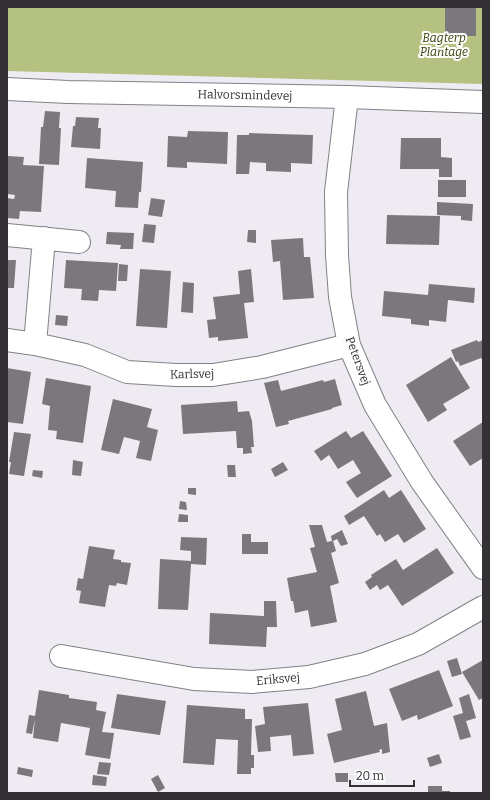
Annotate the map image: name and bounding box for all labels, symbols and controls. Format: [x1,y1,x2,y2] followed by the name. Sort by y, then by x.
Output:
[420,31,468,59] park label: Bagterp Plantage
[197,87,293,103] street label: Halvorsmindevej
[343,335,373,387] street label: Petersvej
[170,367,214,381] street label: Karlsvej
[256,670,300,688] street label: Eriksvej
[350,762,414,788] scale bar
[356,769,385,783] text: 20 m

